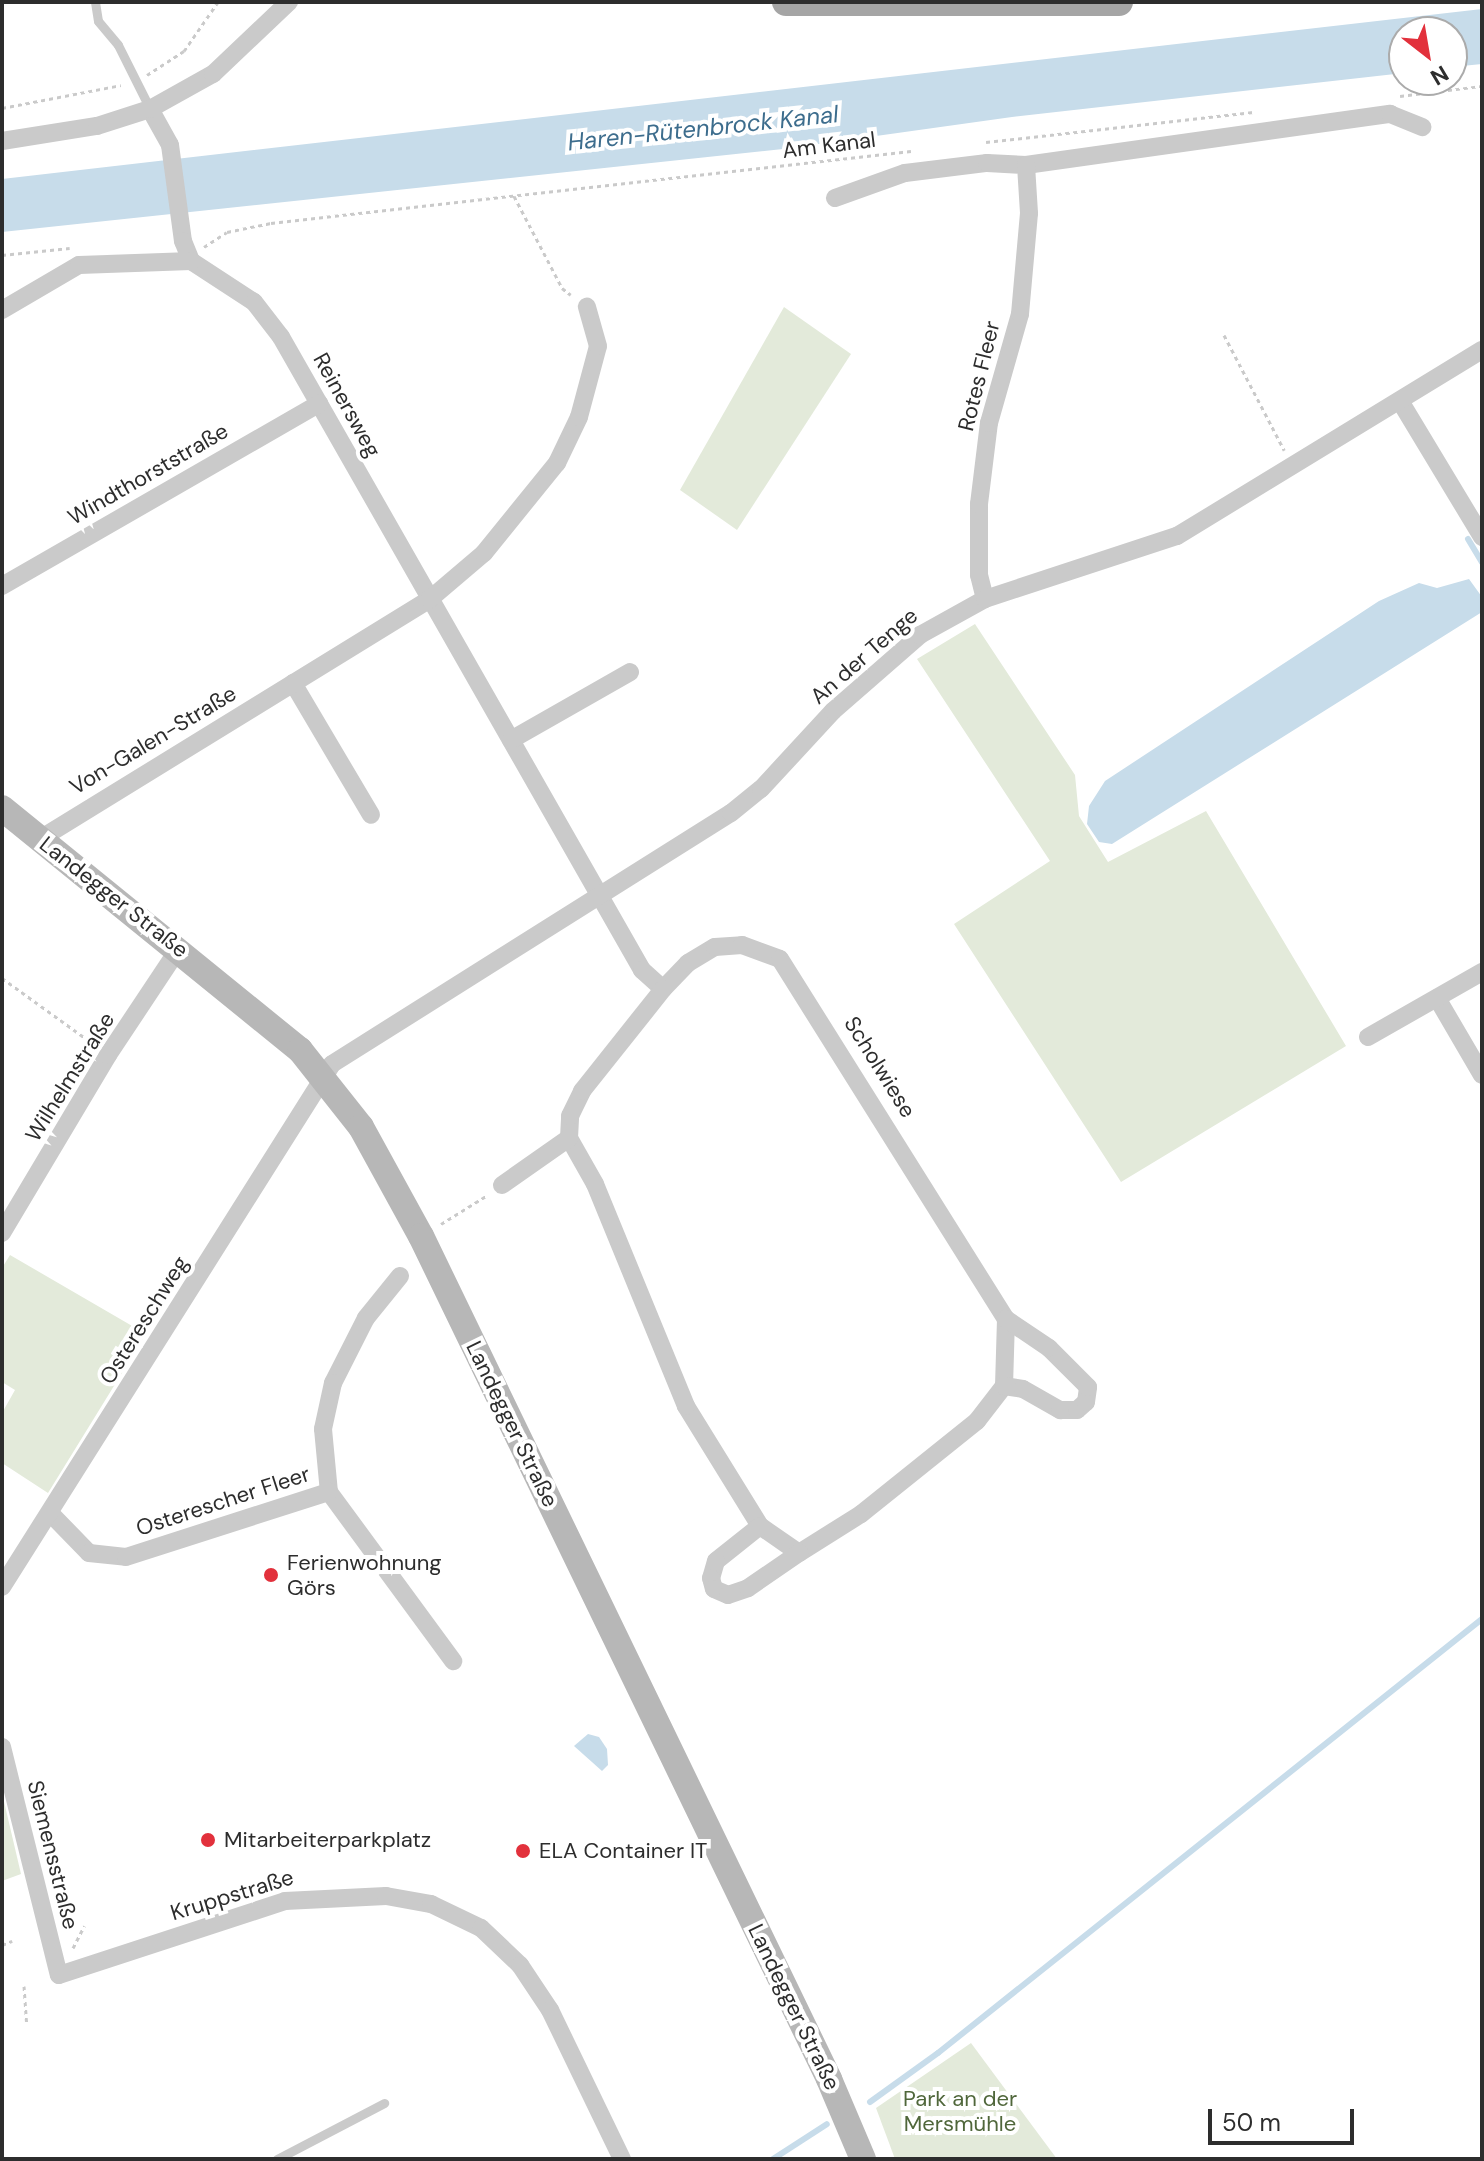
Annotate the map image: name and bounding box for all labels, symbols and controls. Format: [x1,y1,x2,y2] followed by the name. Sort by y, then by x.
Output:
[1388,16,1468,96] north arrow
[1425,59,1454,92] text: N
[566,99,840,157] water label: Haren-Rütenbrock Kanal
[781,126,877,164] street label: Am Kanal
[953,318,1005,434] street label: Rotes Fleer
[308,348,386,462] street label: Reinersweg
[63,417,233,531] street label: Windthorststraße
[805,602,923,710] street label: An der Tenge
[65,680,241,800] street label: Von-Galen-Straße
[34,831,194,963] street label: Landegger Straße
[20,1008,120,1146] street label: Wilhelmstraße
[839,1012,921,1122] street label: Scholwiese
[94,1251,194,1389] street label: Ostereschweg
[460,1337,564,1511] street label: Landegger Straße
[133,1460,313,1542] street label: Osterescher Fleer
[287,1549,442,1600] place label: Ferienwohnung Görs
[262,1566,280,1584] marker: Ferienwohnung Görs
[22,1778,84,1932] street label: Siemensstraße
[224,1827,431,1853] place label: Mitarbeiterparkplatz
[199,1831,217,1849] marker: Mitarbeiterparkplatz
[539,1838,707,1864] place label: ELA Container IT
[514,1842,532,1860] marker: ELA Container IT
[167,1864,297,1926] street label: Kruppstraße
[742,1920,846,2094] street label: Landegger Straße
[903,2085,1017,2136] park label: Park an der Mersmühle
[1212,2093,1358,2143] scale bar
[1222,2107,1281,2138] text: 50 m

